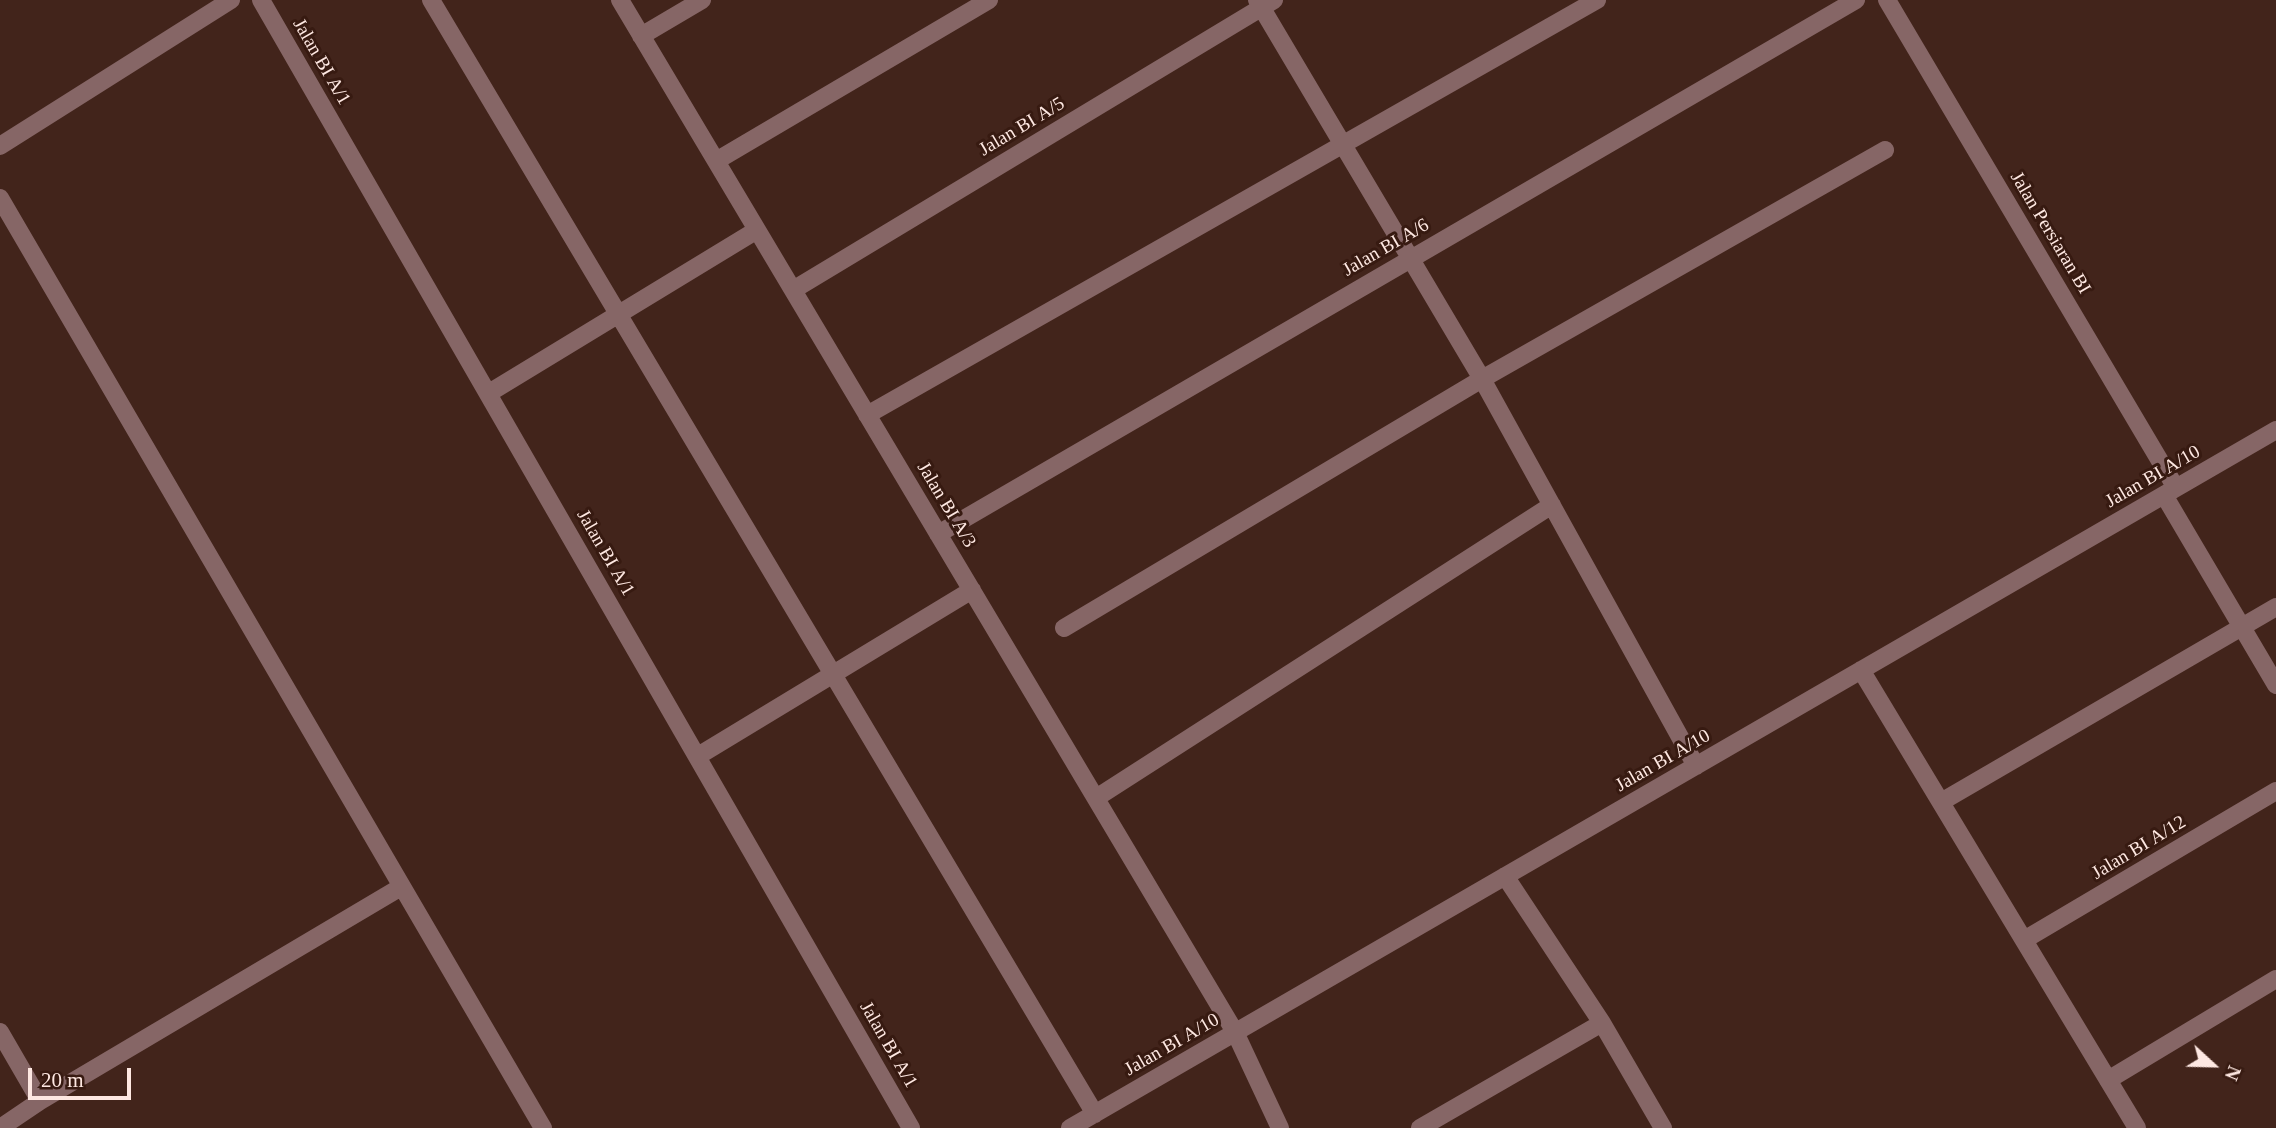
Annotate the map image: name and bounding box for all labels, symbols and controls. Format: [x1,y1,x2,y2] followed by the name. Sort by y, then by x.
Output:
[287,15,355,109] street label: Jalan BI A/1
[975,92,1069,162] street label: Jalan BI A/5
[2005,168,2095,298] street label: Jalan Persiaran BI
[1339,214,1433,282] street label: Jalan BI A/6
[2102,441,2204,513] street label: Jalan BI A/10
[911,458,981,552] street label: Jalan BI A/3
[571,506,639,600] street label: Jalan BI A/1
[1612,725,1714,797] street label: Jalan BI A/10
[2088,811,2190,885] street label: Jalan BI A/12
[854,998,922,1092] street label: Jalan BI A/1
[1121,1009,1223,1081] street label: Jalan BI A/10
[2178,1030,2248,1100] north arrow
[32,1054,135,1098] scale bar
[2221,1063,2245,1083] text: N
[41,1068,84,1092] text: 20 m

